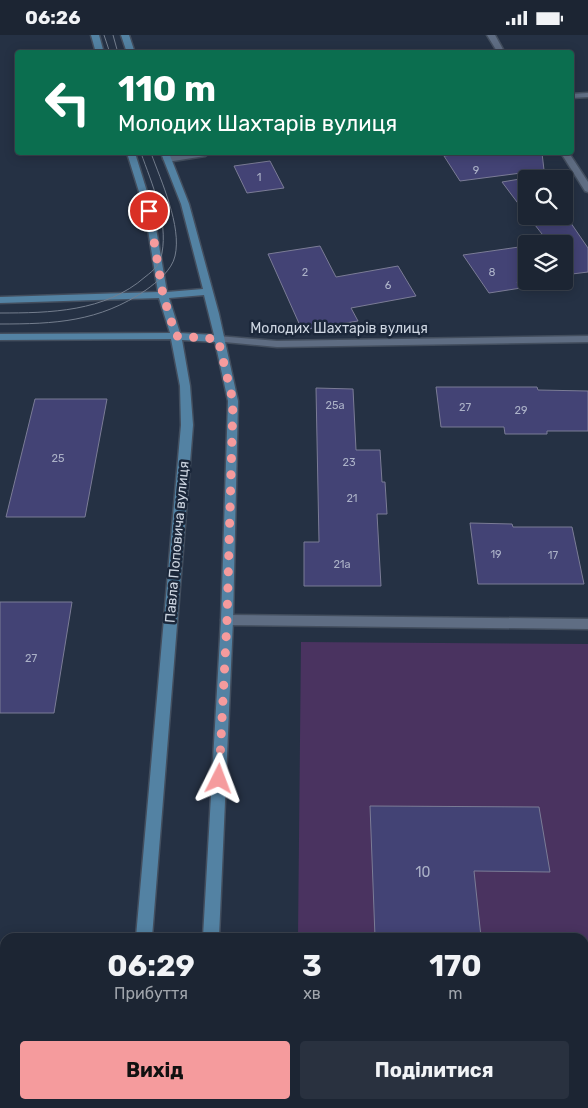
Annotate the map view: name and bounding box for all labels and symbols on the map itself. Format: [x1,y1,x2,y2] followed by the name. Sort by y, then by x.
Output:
[473,164,479,177] house number: 9
[257,171,261,184] house number: 1
[128,190,170,232] pin
[302,266,308,279] house number: 2
[489,266,496,279] house number: 8
[385,279,392,292] house number: 6
[250,320,428,337] street label: Молодих Шахтарів вулиця
[325,399,345,412] house number: 25а
[459,401,471,414] house number: 27
[515,404,527,417] house number: 29
[52,452,65,465] house number: 25
[342,456,356,469] house number: 23
[161,460,193,624] street label: Павла Поповича вулиця
[346,492,358,505] house number: 21
[490,548,502,561] house number: 19
[548,549,559,562] house number: 17
[333,558,351,571] house number: 21а
[25,652,37,665] house number: 27
[192,752,244,804] position arrow
[416,864,431,881] house number: 10

